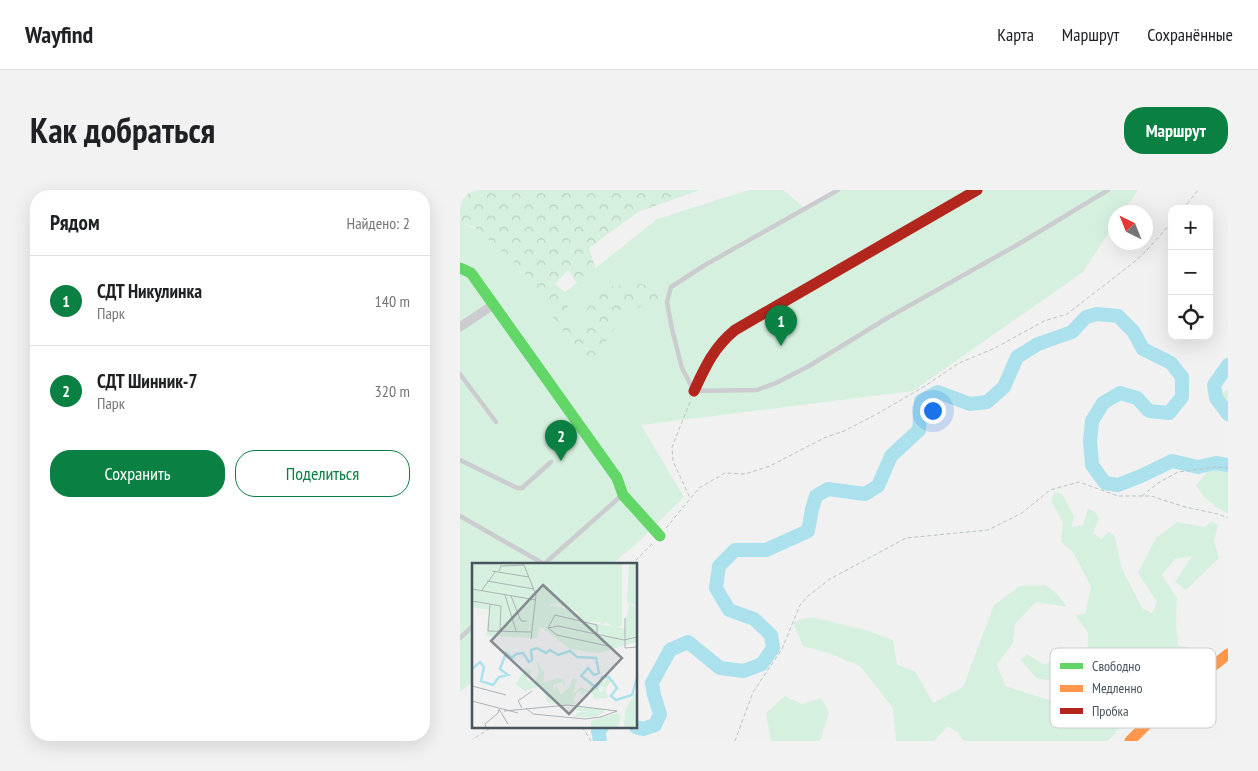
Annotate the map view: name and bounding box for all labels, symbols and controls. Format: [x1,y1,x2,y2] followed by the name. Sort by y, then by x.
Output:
[25,19,93,50] text: Wayfind
[997,23,1034,46] text: Карта
[1062,23,1119,46] text: Маршрут
[1147,23,1233,46] text: Сохранённые
[30,107,215,153] text: Как добраться
[1124,107,1228,154] button: Маршрут
[1108,205,1153,250] north arrow
[1168,205,1213,340] map controls
[1168,205,1213,250] button: +
[50,209,100,236] text: Рядом
[347,213,410,233] text: Найдено: 2
[1168,250,1213,295] button: −
[97,279,202,303] text: СДТ Никулинка
[62,291,70,311] text: 1
[375,291,410,311] text: 140 m
[1168,295,1213,340] button: locate
[97,303,125,323] text: Парк
[765,305,797,346] pin: 1
[97,369,198,393] text: СДТ Шинник-7
[62,381,70,401] text: 2
[375,381,410,401] text: 320 m
[97,393,125,413] text: Парк
[920,398,946,424] your location
[545,420,577,461] pin: 2
[50,450,225,497] button: Сохранить
[235,450,410,497] button: Поделиться
[472,563,638,728] inset map
[1050,648,1216,728] legend
[1092,657,1140,675] text: Свободно
[1092,679,1143,697] text: Медленно
[1092,702,1129,720] text: Пробка

